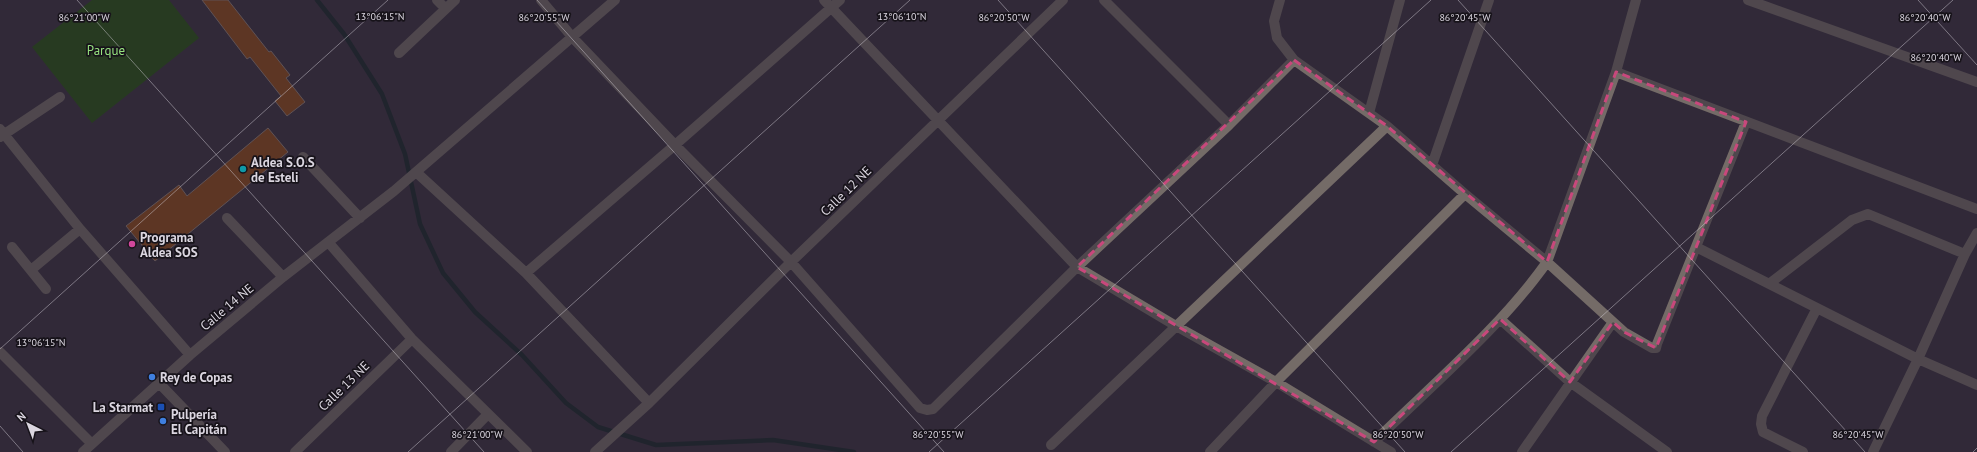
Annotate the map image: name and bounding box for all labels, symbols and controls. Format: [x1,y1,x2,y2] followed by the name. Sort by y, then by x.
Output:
[355,10,405,23] text: 13°06'15"N
[877,10,927,23] text: 13°06'10"N
[58,11,110,24] text: 86°21'00"W
[518,11,570,24] text: 86°20'55"W
[978,11,1030,24] text: 86°20'50"W
[1439,11,1491,24] text: 86°20'45"W
[1899,11,1951,24] text: 86°20'40"W
[87,42,125,59] park label: Parque
[1910,51,1962,64] text: 86°20'40"W
[251,154,315,186] place label: Aldea S.O.S de Esteli
[817,162,875,220] street label: Calle 12 NE
[238,164,248,174] marker: Aldea S.O.S de Esteli
[140,229,198,261] place label: Programa Aldea SOS
[127,239,137,249] marker: Programa Aldea SOS
[197,280,257,334] street label: Calle 14 NE
[16,336,66,349] text: 13°06'15"N
[315,357,373,415] street label: Calle 13 NE
[160,369,233,386] place label: Rey de Copas
[147,372,157,382] marker: Rey de Copas
[93,399,153,416] place label: La Starmat
[156,402,166,412] marker: La Starmat
[8,404,48,444] north arrow
[171,406,227,438] place label: Pulpería El Capitán
[14,409,29,424] text: N
[158,416,168,426] marker: Pulpería El Capitán
[451,428,503,441] text: 86°21'00"W
[912,428,964,441] text: 86°20'55"W
[1372,428,1424,441] text: 86°20'50"W
[1832,428,1884,441] text: 86°20'45"W

